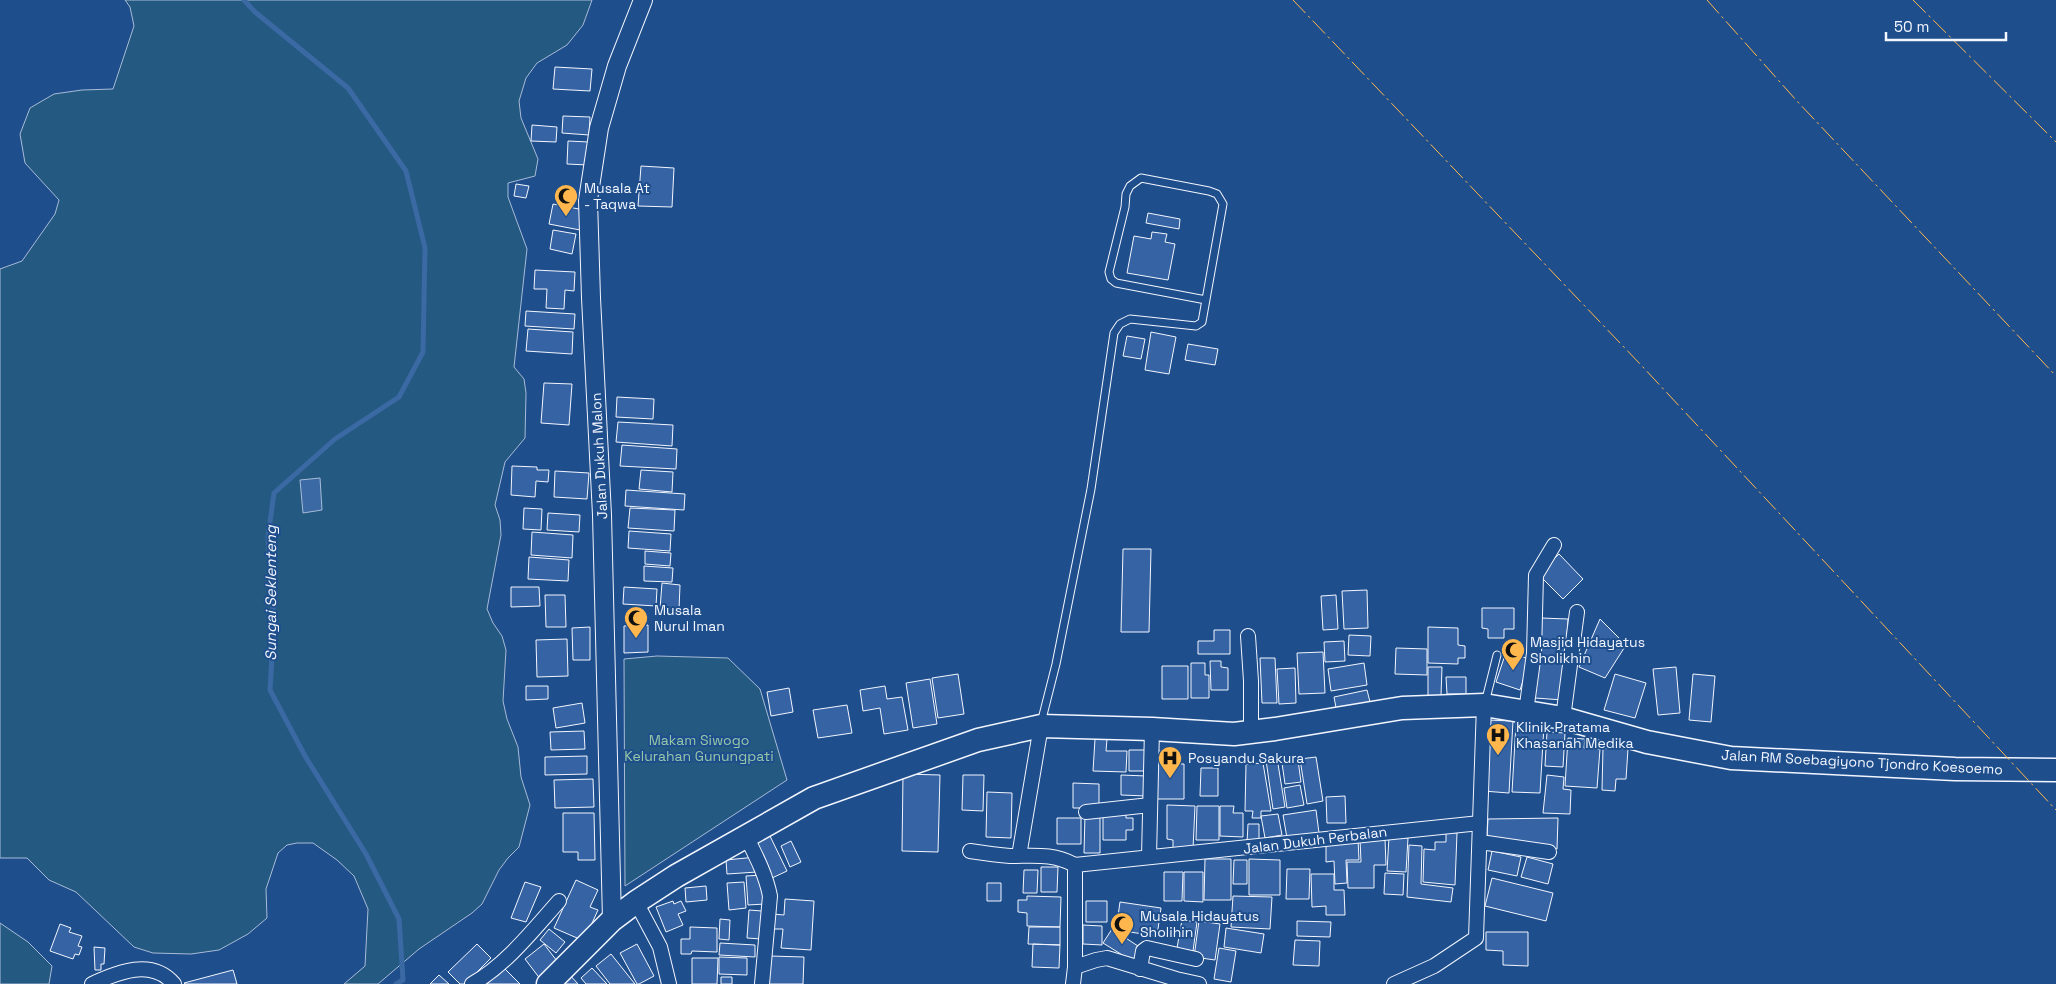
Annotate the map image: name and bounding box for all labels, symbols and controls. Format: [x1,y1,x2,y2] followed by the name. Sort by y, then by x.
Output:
[1886,10,2006,42] scale bar
[1894,17,1929,36] text: 50 m
[584,179,650,213] place label: Musala At - Taqwa
[553,183,579,217] mosque icon: Musala At - Taqwa
[587,392,611,520] street label: Jalan Dukuh Malon
[261,524,280,661] water label: Sungai Seklenteng
[654,601,725,635] place label: Musala Nurul Iman
[623,605,649,639] mosque icon: Musala Nurul Iman
[1530,633,1645,667] place label: Masjid Hidayatus Sholikhin
[1500,637,1526,671] mosque icon: Masjid Hidayatus Sholikhin
[1516,718,1634,752] place label: Klinik Pratama Khasanah Medika
[1485,722,1511,756] hospital icon: Klinik Pratama Khasanah Medika
[624,731,774,765] park label: Makam Siwogo Kelurahan Gunungpati
[1157,745,1183,779] hospital icon: Posyandu Sakura
[1721,746,2003,778] street label: Jalan RM Soebagiyono Tjondro Koesoemo
[1188,749,1304,767] place label: Posyandu Sakura
[1242,822,1388,858] street label: Jalan Dukuh Perbalan
[1140,907,1259,941] place label: Musala Hidayatus Sholihin
[1109,911,1135,945] mosque icon: Musala Hidayatus Sholihin

